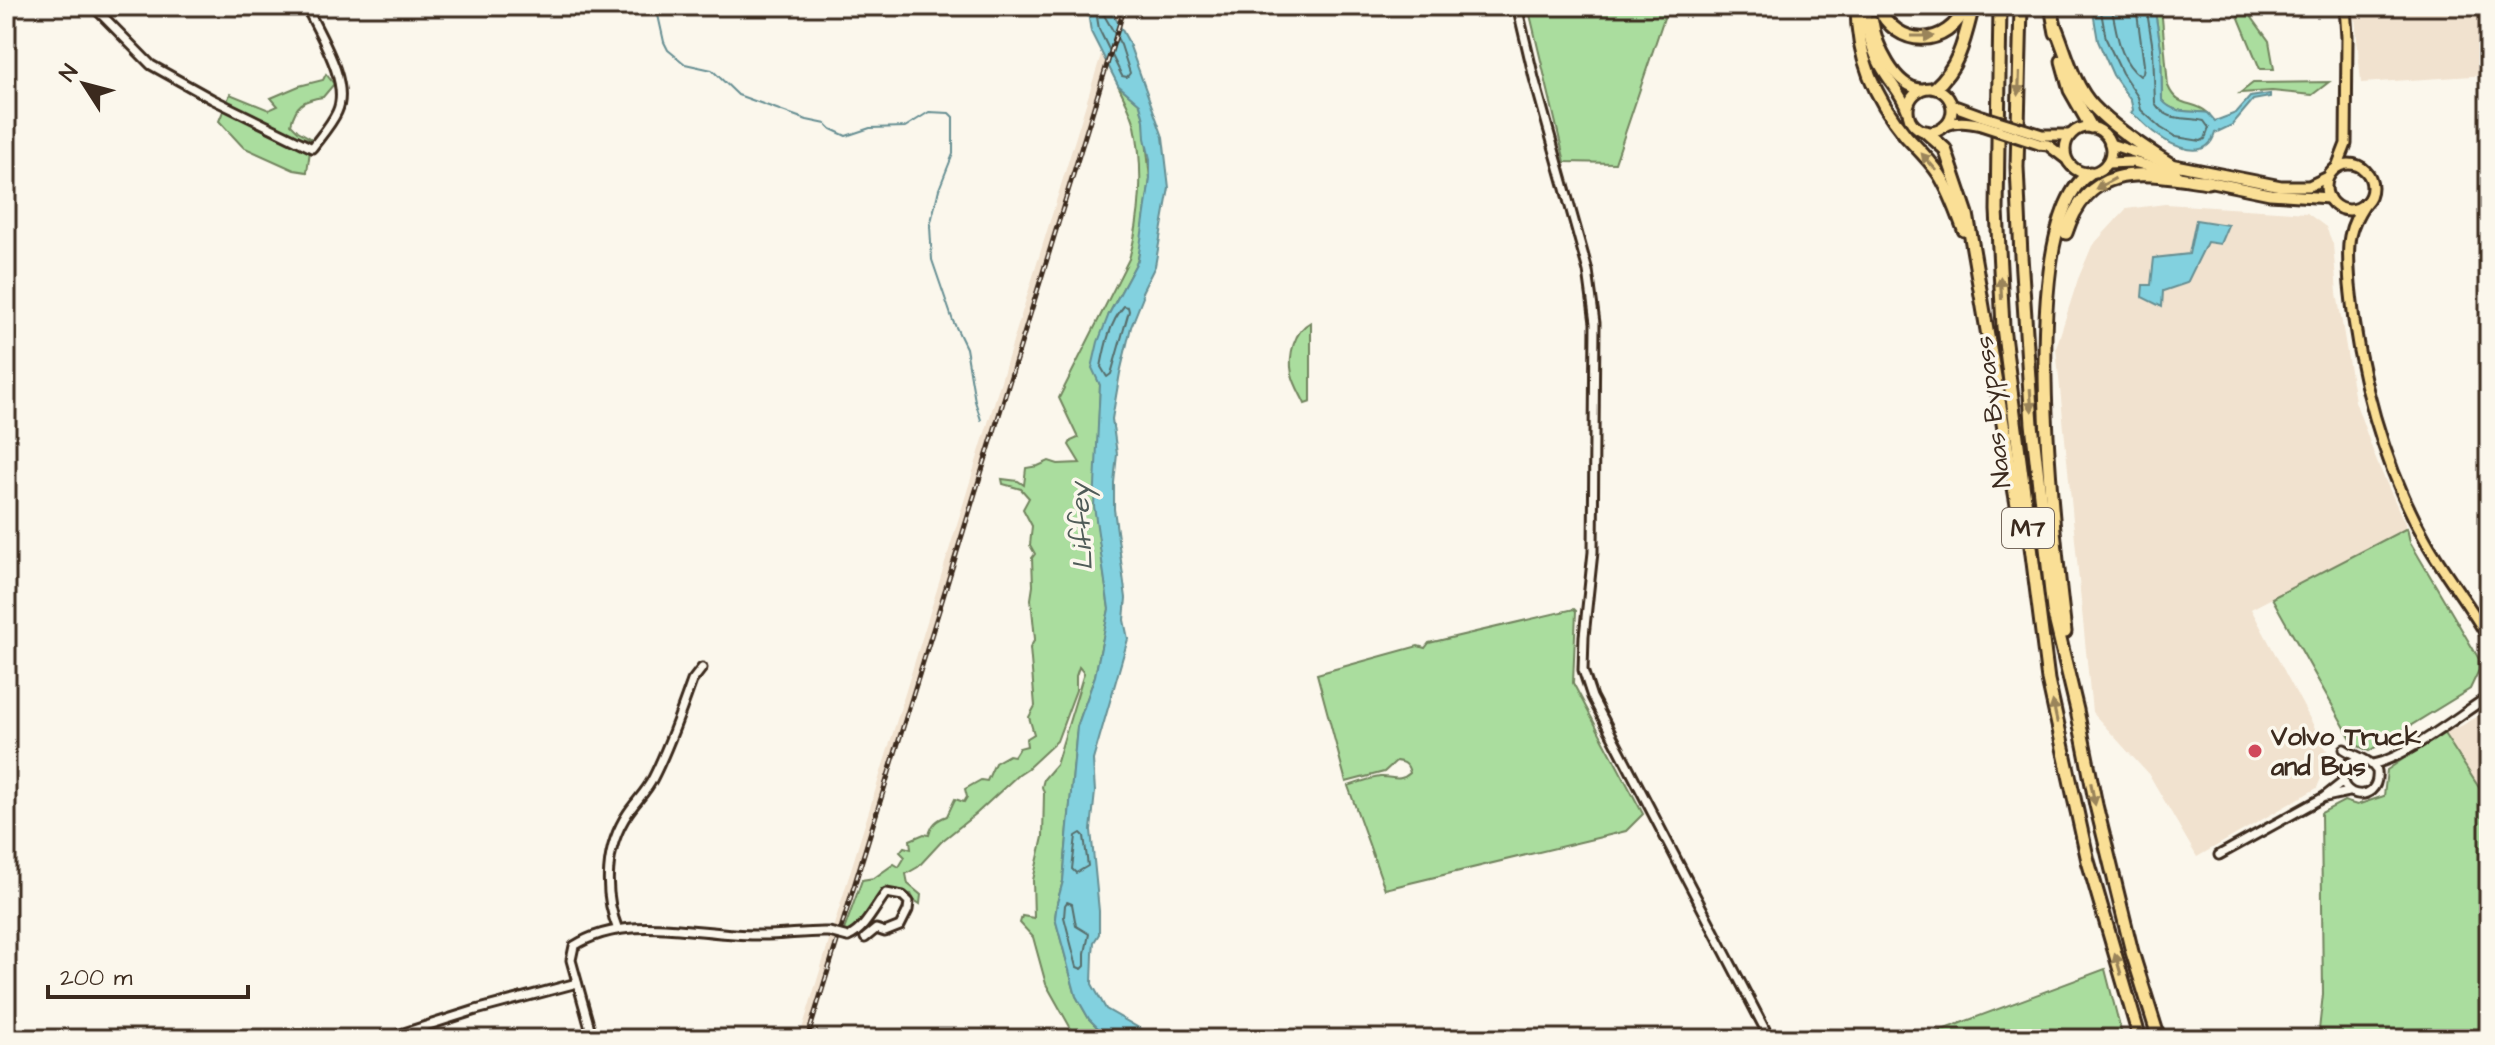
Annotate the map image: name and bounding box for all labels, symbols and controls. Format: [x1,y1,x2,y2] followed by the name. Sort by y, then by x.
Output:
[1910,30,1935,43] one-way arrow
[44,44,124,124] north arrow
[52,58,86,88] text: N
[2013,72,2026,97] one-way arrow
[1921,152,1938,172] one-way arrow
[2094,176,2116,190] one-way arrow
[1995,275,2008,300] one-way arrow
[1966,334,2022,490] street label: Naas Bypass
[2025,387,2038,412] one-way arrow
[1060,480,1104,572] water label: Liffey
[2002,508,2054,548] road number: M7
[2048,700,2061,725] one-way arrow
[2270,719,2422,785] place label: Volvo Truck and Bus
[2246,742,2264,760] marker: Volvo Truck and Bus
[2088,782,2100,807] one-way arrow
[48,949,248,999] scale bar
[2111,952,2124,976] one-way arrow
[60,961,133,995] text: 200 m

